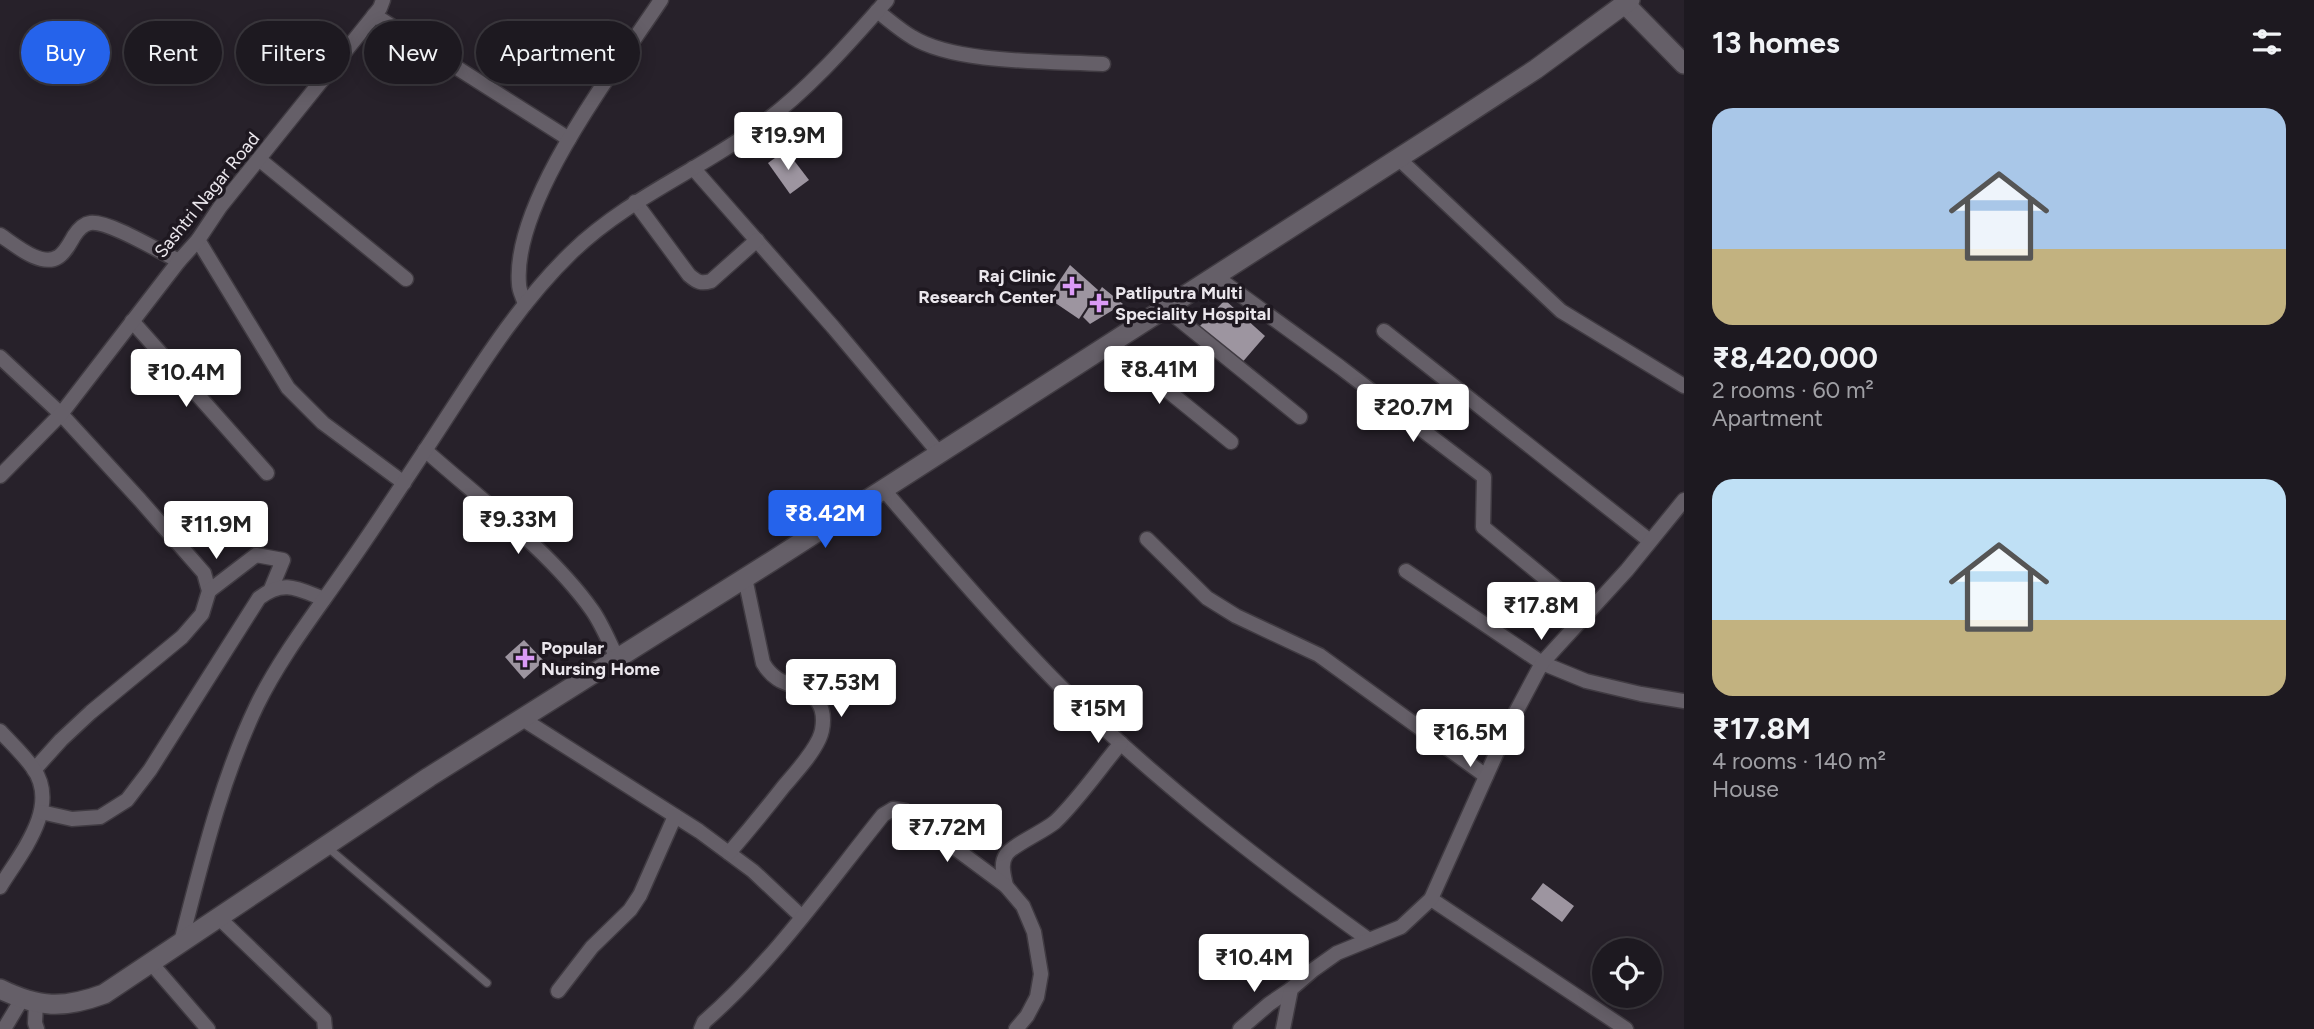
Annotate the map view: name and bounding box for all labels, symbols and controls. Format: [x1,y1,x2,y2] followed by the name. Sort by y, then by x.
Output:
[21,21,110,84] chip: Buy
[124,21,222,84] chip: Rent
[236,21,350,84] chip: Filters
[364,21,462,84] chip: New
[476,21,640,84] chip: Apartment
[2248,23,2286,61] icon: filters
[1712,24,1840,61] text: 13 homes
[731,113,845,172] pin: ₹19.9M
[750,121,826,149] text: ₹19.9M
[150,128,264,262] street label: Sashtri Nagar Road
[1936,153,2062,279] icon: home
[918,265,1056,308] place label: Raj Clinic Research Center
[1062,276,1082,296] marker: Raj Clinic Research Center
[1115,282,1271,325] place label: Patliputra Multi Speciality Hospital
[1089,293,1109,313] marker: Patliputra Multi Speciality Hospital
[1712,339,1878,376] text: ₹8,420,000
[1102,346,1216,406] pin: ₹8.41M
[129,350,243,409] pin: ₹10.4M
[1120,355,1198,383] text: ₹8.41M
[147,358,225,386] text: ₹10.4M
[1712,376,1874,404] text: 2 rooms · 60 m²
[1356,384,1470,444] pin: ₹20.7M
[1373,393,1453,421] text: ₹20.7M
[1712,404,1823,432] text: Apartment
[768,490,882,550] pin: ₹8.42M
[461,496,575,556] pin: ₹9.33M
[784,499,866,527] text: ₹8.42M
[159,502,273,561] pin: ₹11.9M
[479,505,557,533] text: ₹9.33M
[180,510,252,538] text: ₹11.9M
[1936,524,2062,650] icon: home
[1484,582,1598,642] pin: ₹17.8M
[1503,591,1579,619] text: ₹17.8M
[541,637,660,680] place label: Popular Nursing Home
[515,648,535,668] marker: Popular Nursing Home
[784,660,898,719] pin: ₹7.53M
[802,668,880,696] text: ₹7.53M
[1057,686,1139,745] pin: ₹15M
[1070,694,1126,722] text: ₹15M
[1413,710,1527,769] pin: ₹16.5M
[1712,710,1811,747] text: ₹17.8M
[1432,718,1508,746] text: ₹16.5M
[1712,747,1886,775] text: 4 rooms · 140 m²
[1712,775,1779,803] text: House
[890,804,1004,864] pin: ₹7.72M
[908,813,986,841] text: ₹7.72M
[1197,934,1311,994] pin: ₹10.4M
[1592,938,1662,1008] map controls
[1592,938,1662,1008] button: locate
[1215,943,1293,971] text: ₹10.4M

